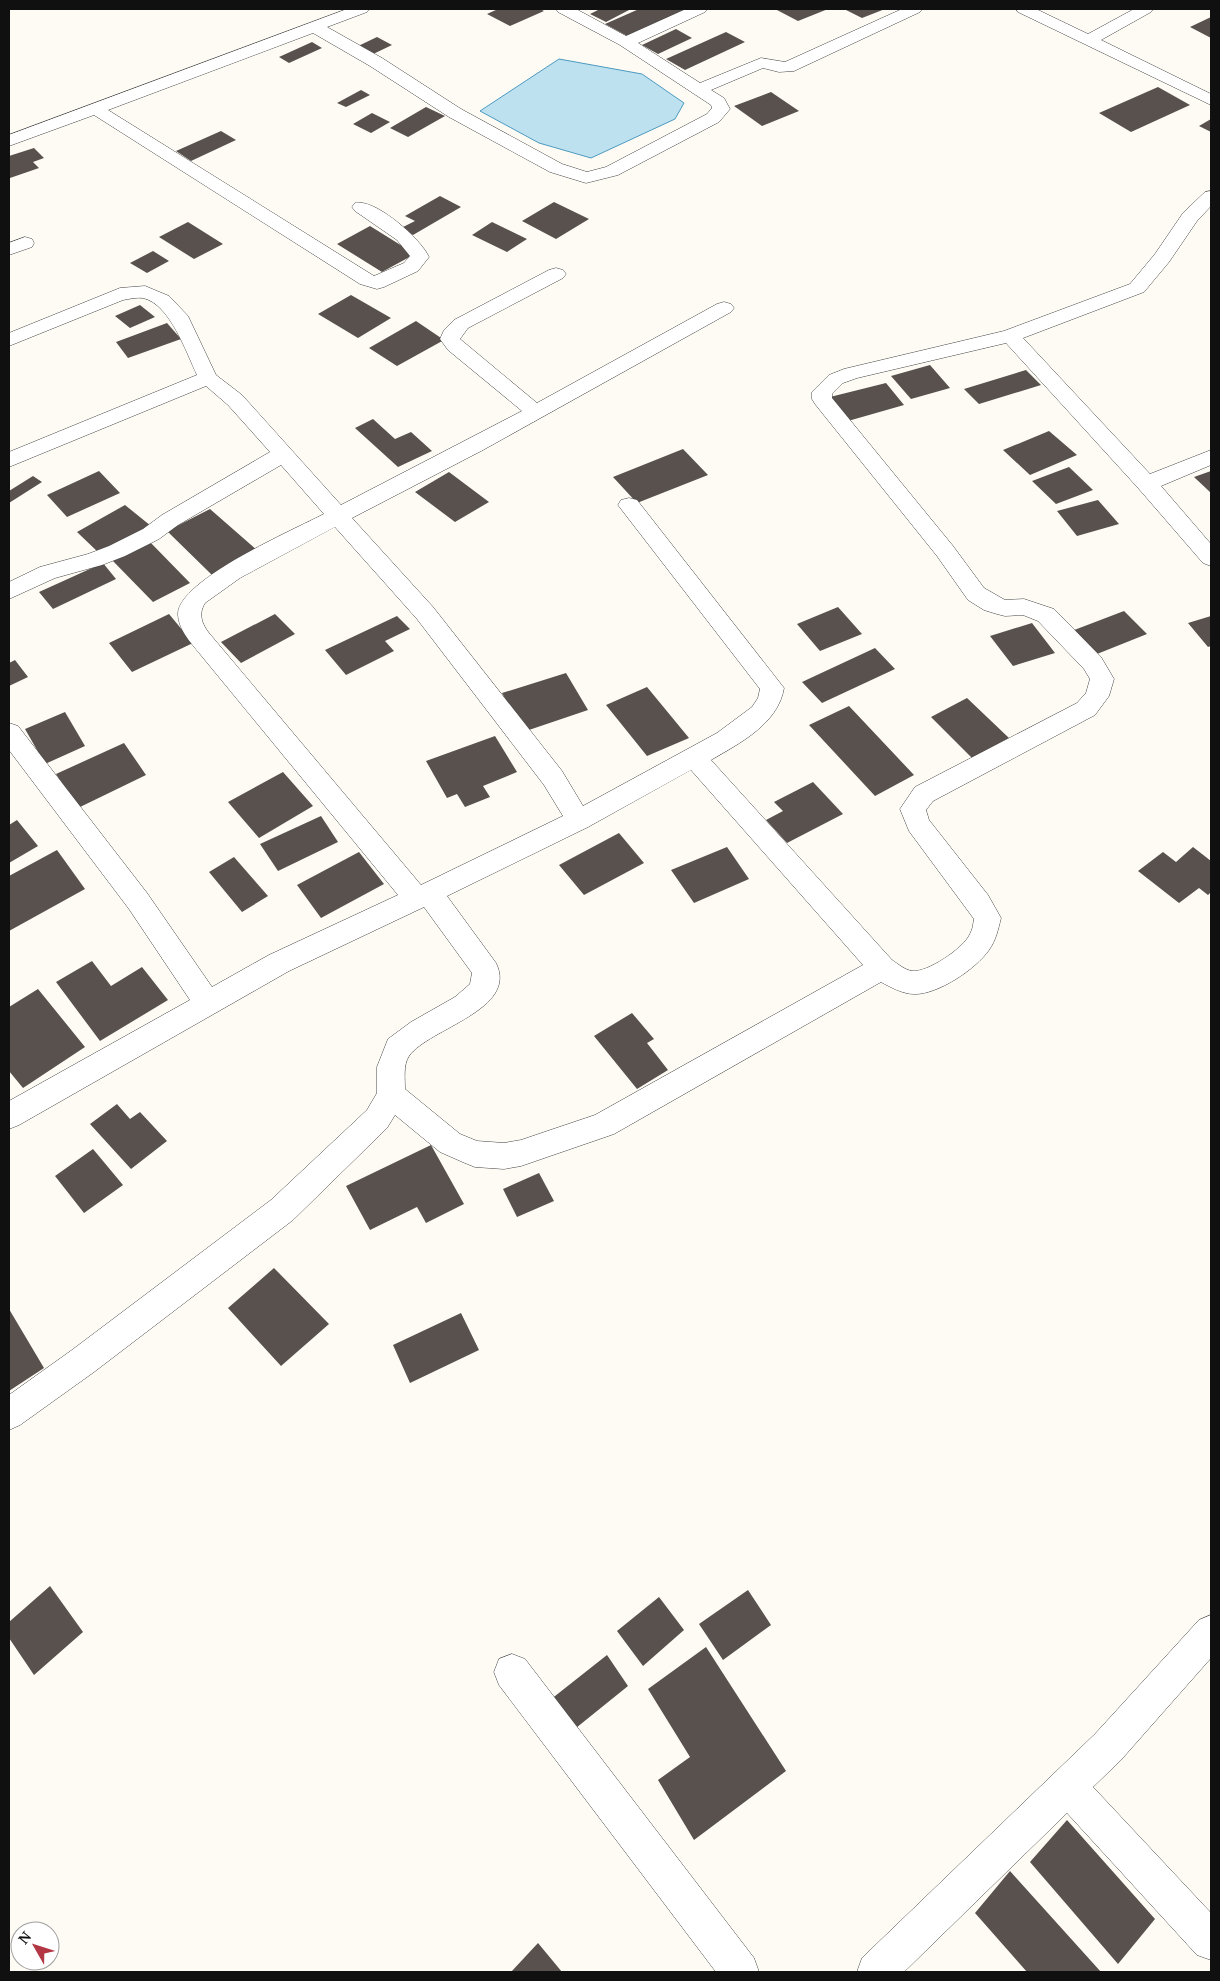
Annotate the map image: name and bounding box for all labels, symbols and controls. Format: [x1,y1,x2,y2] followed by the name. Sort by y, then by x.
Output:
[10,1921,60,1971] north arrow
[14,1927,35,1948] text: N

